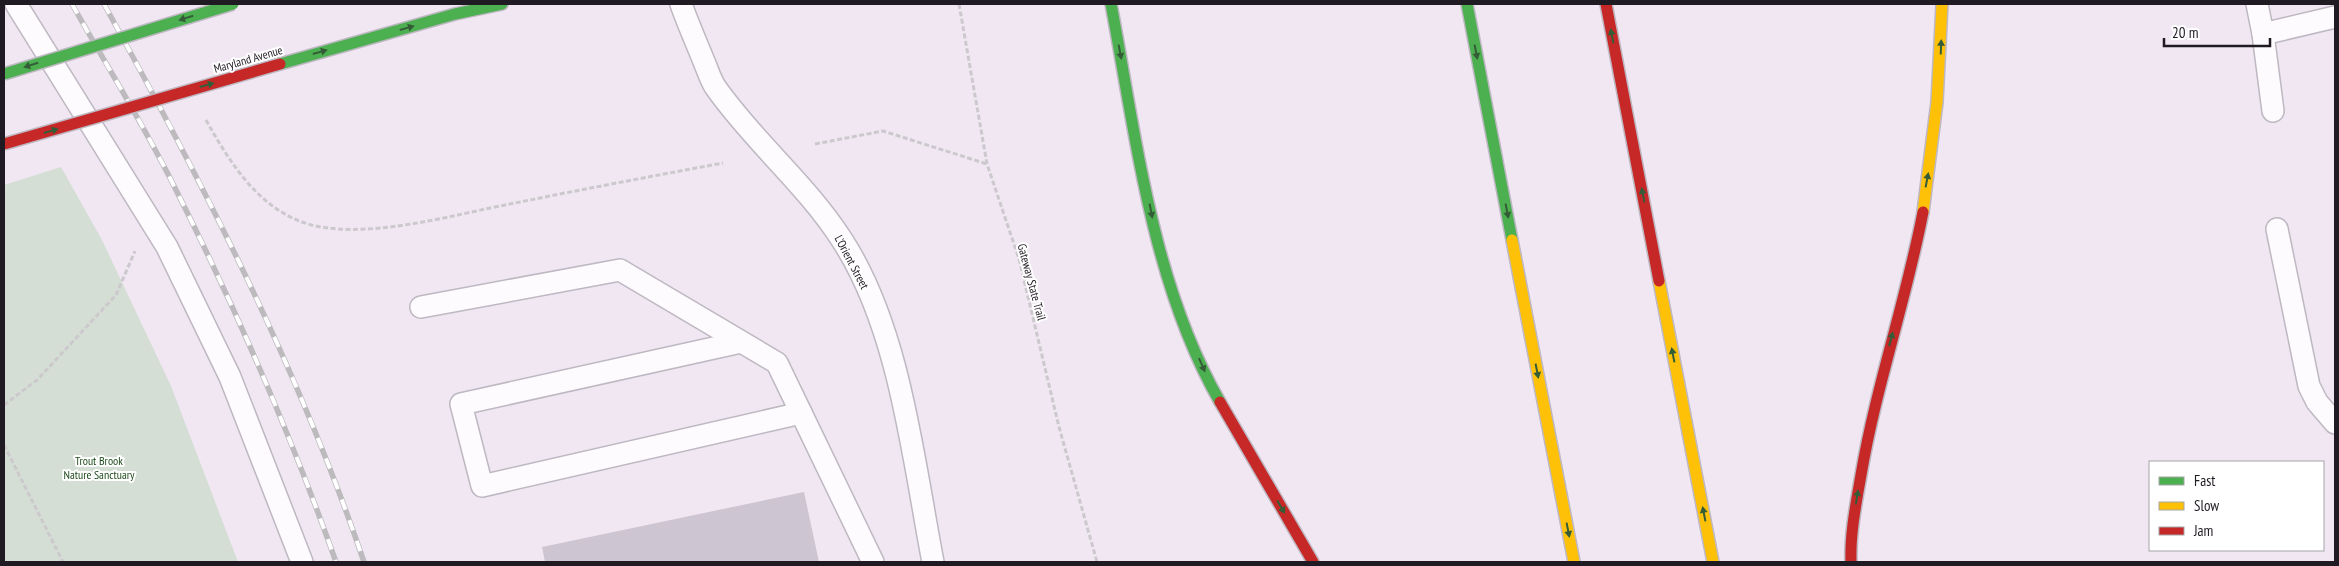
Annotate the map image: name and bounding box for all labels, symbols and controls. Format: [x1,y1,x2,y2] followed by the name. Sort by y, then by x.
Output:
[179,14,194,22] one-way arrow
[2164,15,2270,47] scale bar
[400,23,415,31] one-way arrow
[2172,23,2198,42] text: 20 m
[1608,27,1616,43] one-way arrow
[1938,38,1946,54] one-way arrow
[212,42,284,76] street label: Maryland Avenue
[1117,44,1125,60] one-way arrow
[1473,44,1481,60] one-way arrow
[313,48,328,56] one-way arrow
[23,62,38,70] one-way arrow
[199,81,214,89] one-way arrow
[43,126,58,134] one-way arrow
[1924,172,1932,188] one-way arrow
[1639,188,1647,203] one-way arrow
[1147,204,1155,219] one-way arrow
[1503,204,1511,220] one-way arrow
[832,232,873,292] street label: L'Orient Street
[1015,242,1049,322] street label: Gateway State Trail
[1887,331,1895,346] one-way arrow
[1669,346,1677,362] one-way arrow
[1198,358,1206,372] one-way arrow
[1534,363,1542,379] one-way arrow
[63,453,135,482] park label: Trout Brook Nature Sanctuary
[2149,461,2324,551] legend
[2194,471,2215,490] text: Fast
[1853,489,1861,505] one-way arrow
[2194,496,2219,515] text: Slow
[1277,500,1286,513] one-way arrow
[1700,507,1708,522] one-way arrow
[2193,521,2213,540] text: Jam
[1564,523,1572,539] one-way arrow

